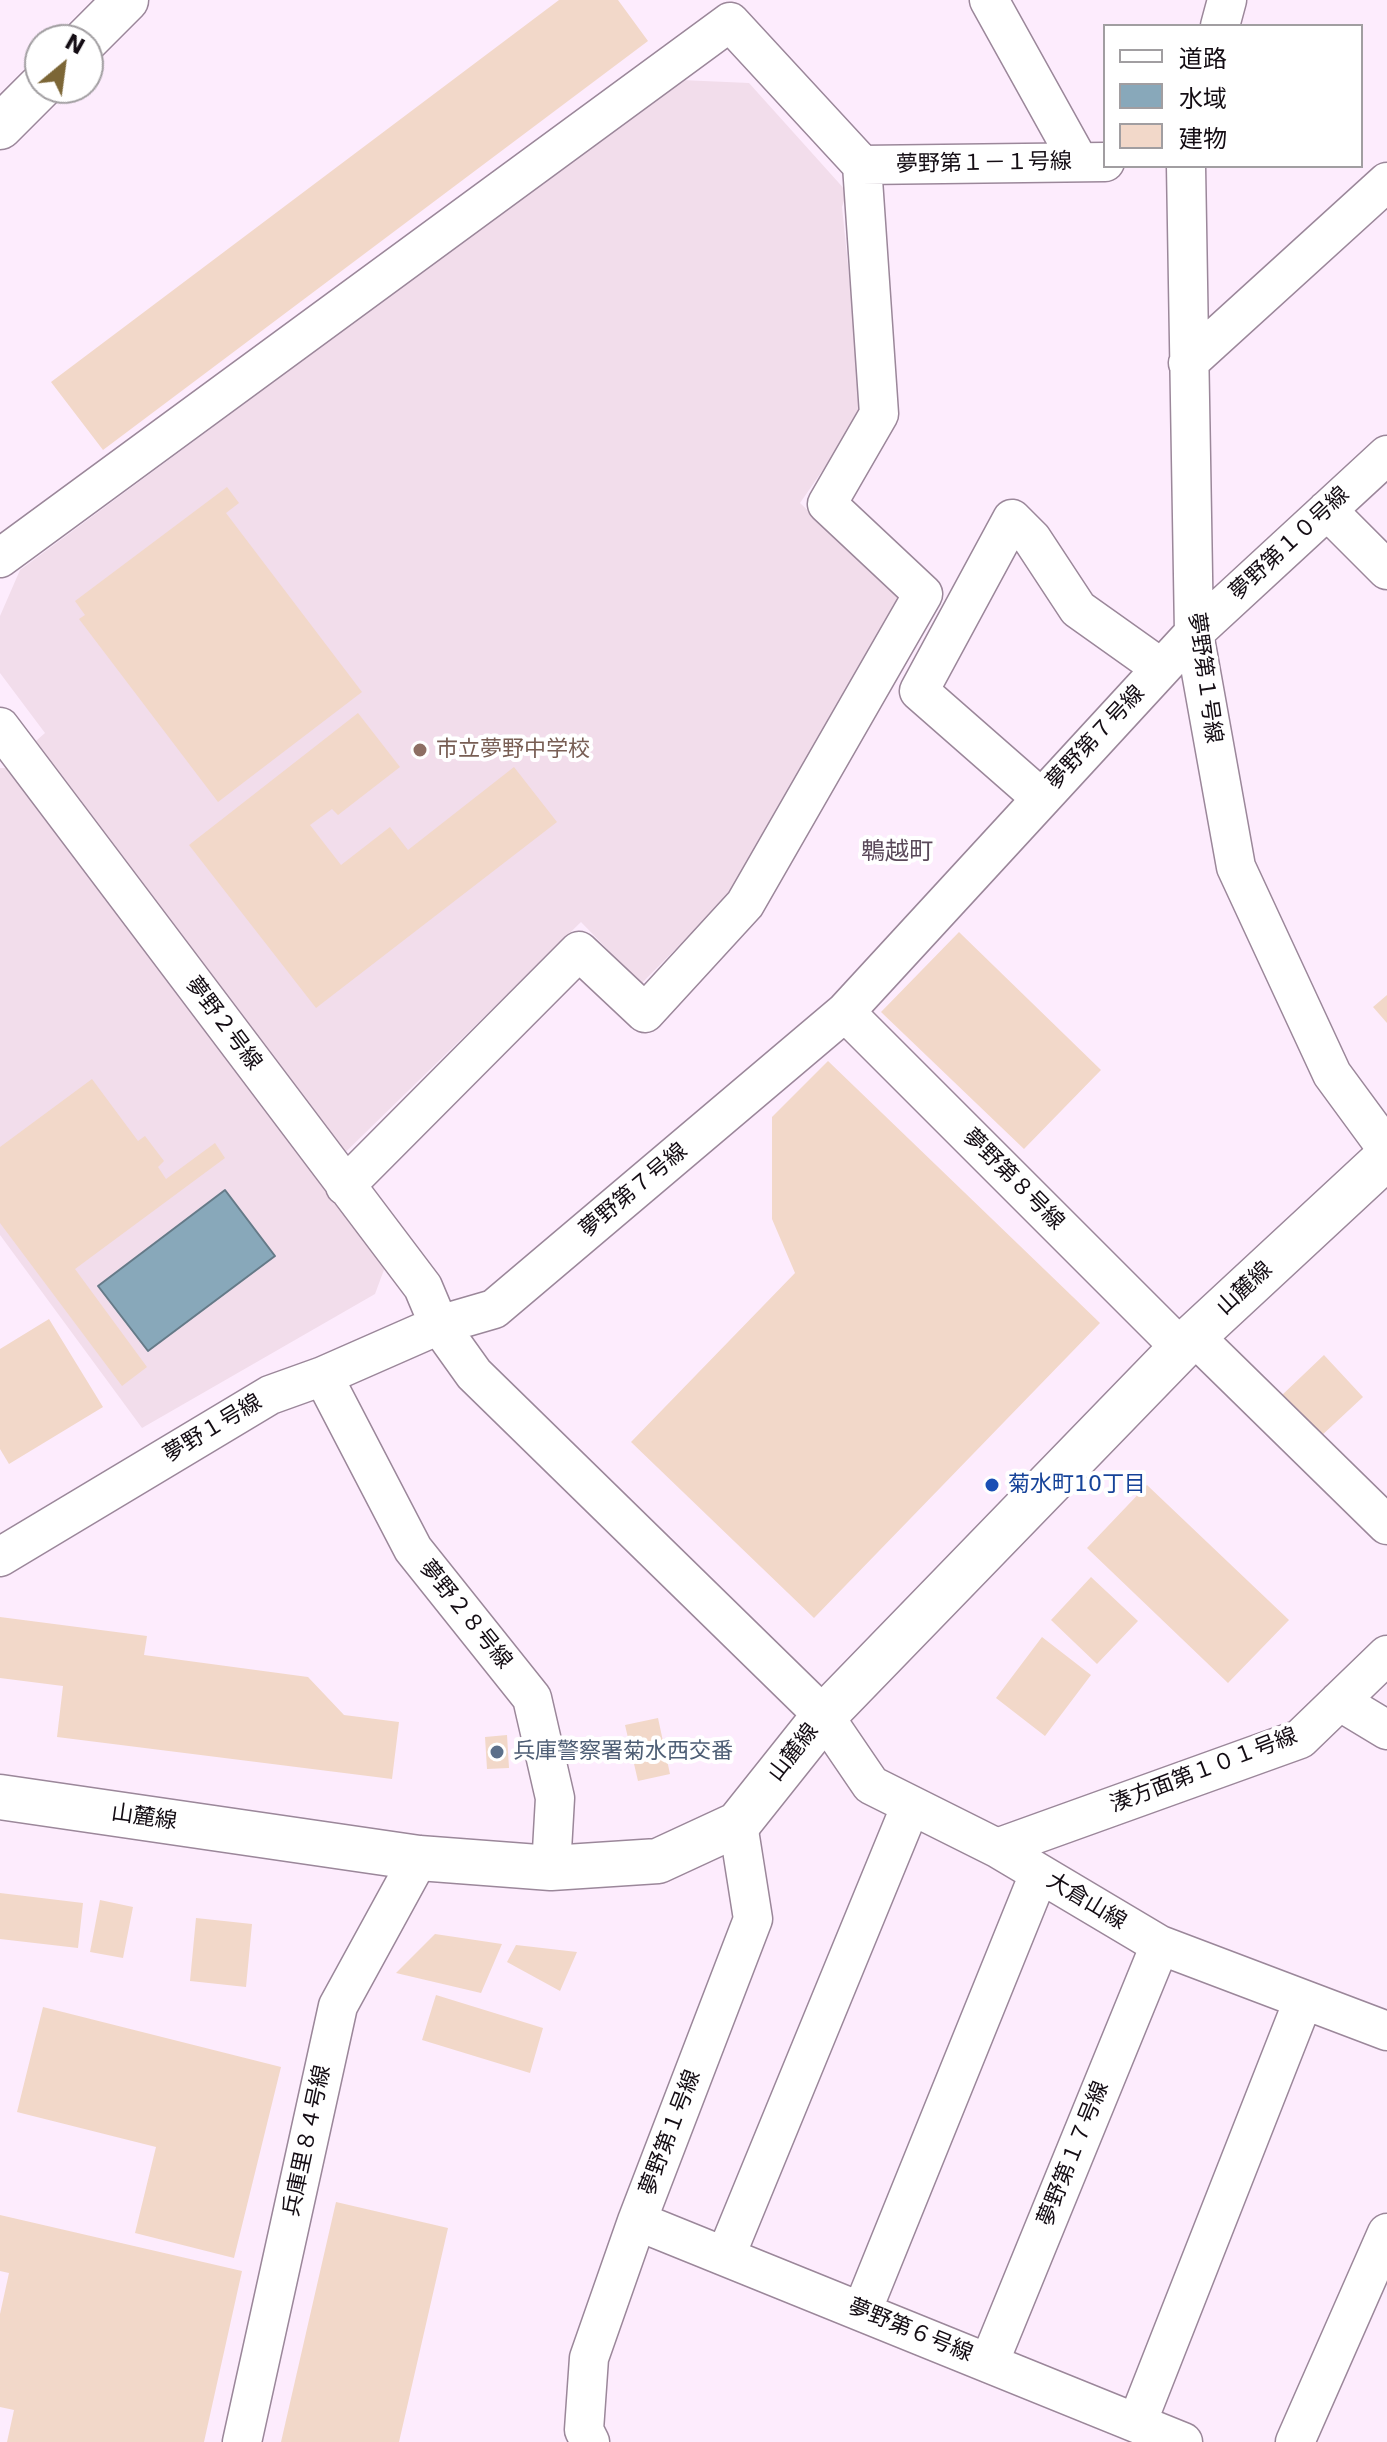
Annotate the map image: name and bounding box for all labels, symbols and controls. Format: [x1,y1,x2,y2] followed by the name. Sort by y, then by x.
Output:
[24,24,104,104] north arrow
[1103,24,1363,168] legend
[61,29,89,60] text: N
[1179,45,1227,73] text: 道路
[1179,85,1227,113] text: 水域
[1179,125,1227,153] text: 建物
[896,149,1072,179] street label: 夢野第１－１号線
[1225,482,1355,606] street label: 夢野第１０号線
[1182,611,1226,745] street label: 夢野第１号線
[1041,681,1151,795] street label: 夢野第７号線
[436,737,590,763] place label: 市立夢野中学校
[411,741,429,759] marker: 市立夢野中学校
[861,839,933,867] district label: 鵯越町
[179,972,267,1076] street label: 夢野２号線
[957,1124,1069,1236] street label: 夢野第８号線
[575,1138,693,1244] street label: 夢野第７号線
[1212,1257,1278,1321] street label: 山麓線
[159,1389,267,1469] street label: 夢野１号線
[1008,1472,1146,1498] place label: 菊水町10丁目
[983,1476,1001,1494] marker: 菊水町10丁目
[413,1555,517,1675] street label: 夢野２８号線
[763,1719,825,1787] street label: 山麓線
[1107,1723,1301,1819] street label: 湊方面第１０１号線
[513,1739,733,1765] place label: 兵庫警察署菊水西交番
[488,1743,506,1761] marker: 兵庫警察署菊水西交番
[109,1800,179,1836] street label: 山麓線
[1041,1868,1131,1936] street label: 大倉山線
[279,2063,337,2219] street label: 兵庫里８４号線
[635,2067,707,2199] street label: 夢野第１号線
[1033,2078,1115,2230] street label: 夢野第１７号線
[844,2294,976,2368] street label: 夢野第６号線

